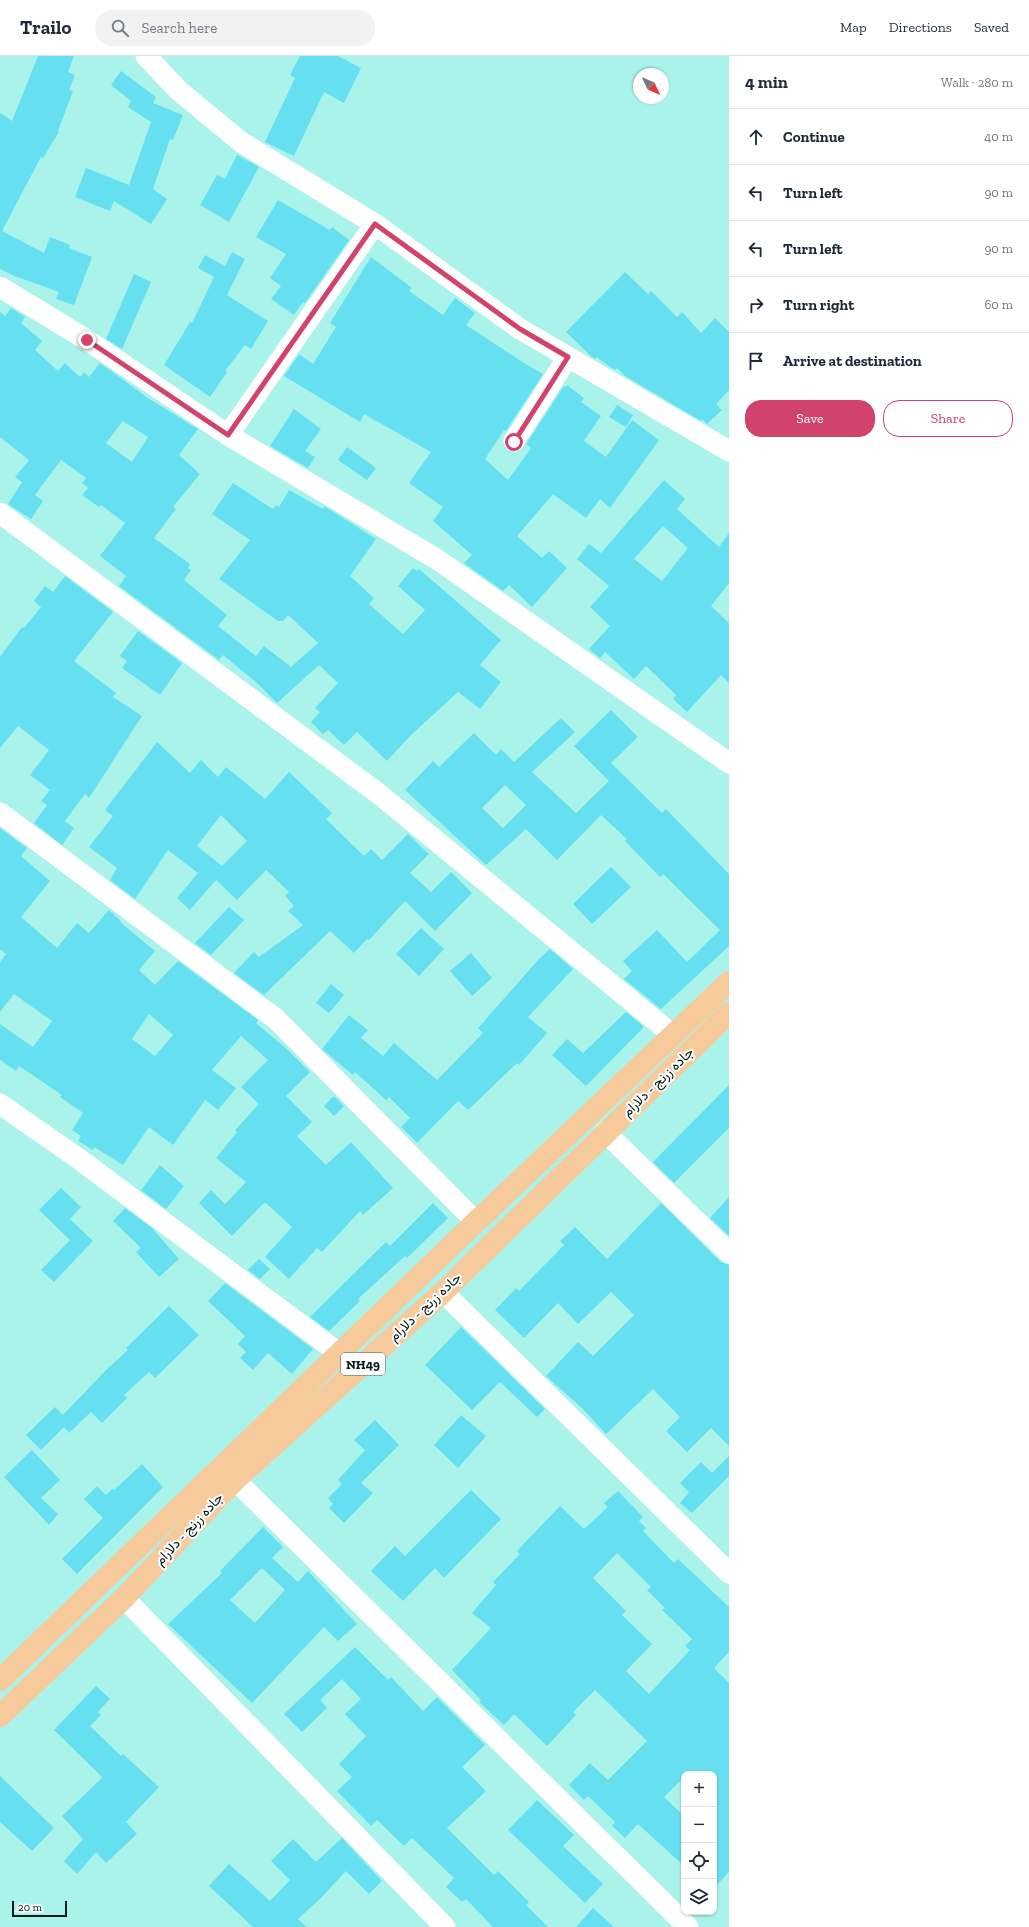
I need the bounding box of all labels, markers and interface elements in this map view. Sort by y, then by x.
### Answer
search box [95,10,375,46]
text: Trailo [20,16,71,39]
icon: search [109,17,131,39]
text: Search here [141,19,217,37]
text: Map [840,19,867,36]
text: Directions [889,19,952,36]
text: Saved [974,19,1009,36]
north arrow [633,68,669,104]
text: 4 min [745,72,788,92]
text: Walk · 280 m [941,75,1013,90]
icon: ahead [745,126,767,148]
text: Continue [783,128,845,146]
text: 40 m [984,129,1013,144]
icon: left [745,182,767,204]
text: Turn left [783,184,843,202]
text: 90 m [984,185,1013,200]
icon: left [745,238,767,260]
text: Turn left [783,240,843,258]
text: 90 m [984,241,1013,256]
icon: right [745,294,767,316]
text: Turn right [783,296,854,314]
text: 60 m [984,297,1013,312]
route end [78,331,96,349]
icon: arrive [745,350,767,372]
text: Arrive at destination [783,352,922,370]
button: Save [745,400,875,437]
button: Share [883,400,1013,437]
route start [505,433,523,451]
street label: جاده زرنج - دلارام [619,1044,699,1122]
street label: جاده زرنج - دلارام [385,1269,466,1346]
road number: NH49 [341,1353,385,1375]
street label: جاده زرنج - دلارام [151,1489,228,1570]
map controls [681,1771,717,1915]
button: + [681,1771,717,1807]
button: − [681,1807,717,1843]
button: locate [681,1843,717,1879]
button: layers [681,1879,717,1915]
scale bar [12,1899,67,1918]
text: 20 m [18,1901,42,1914]

